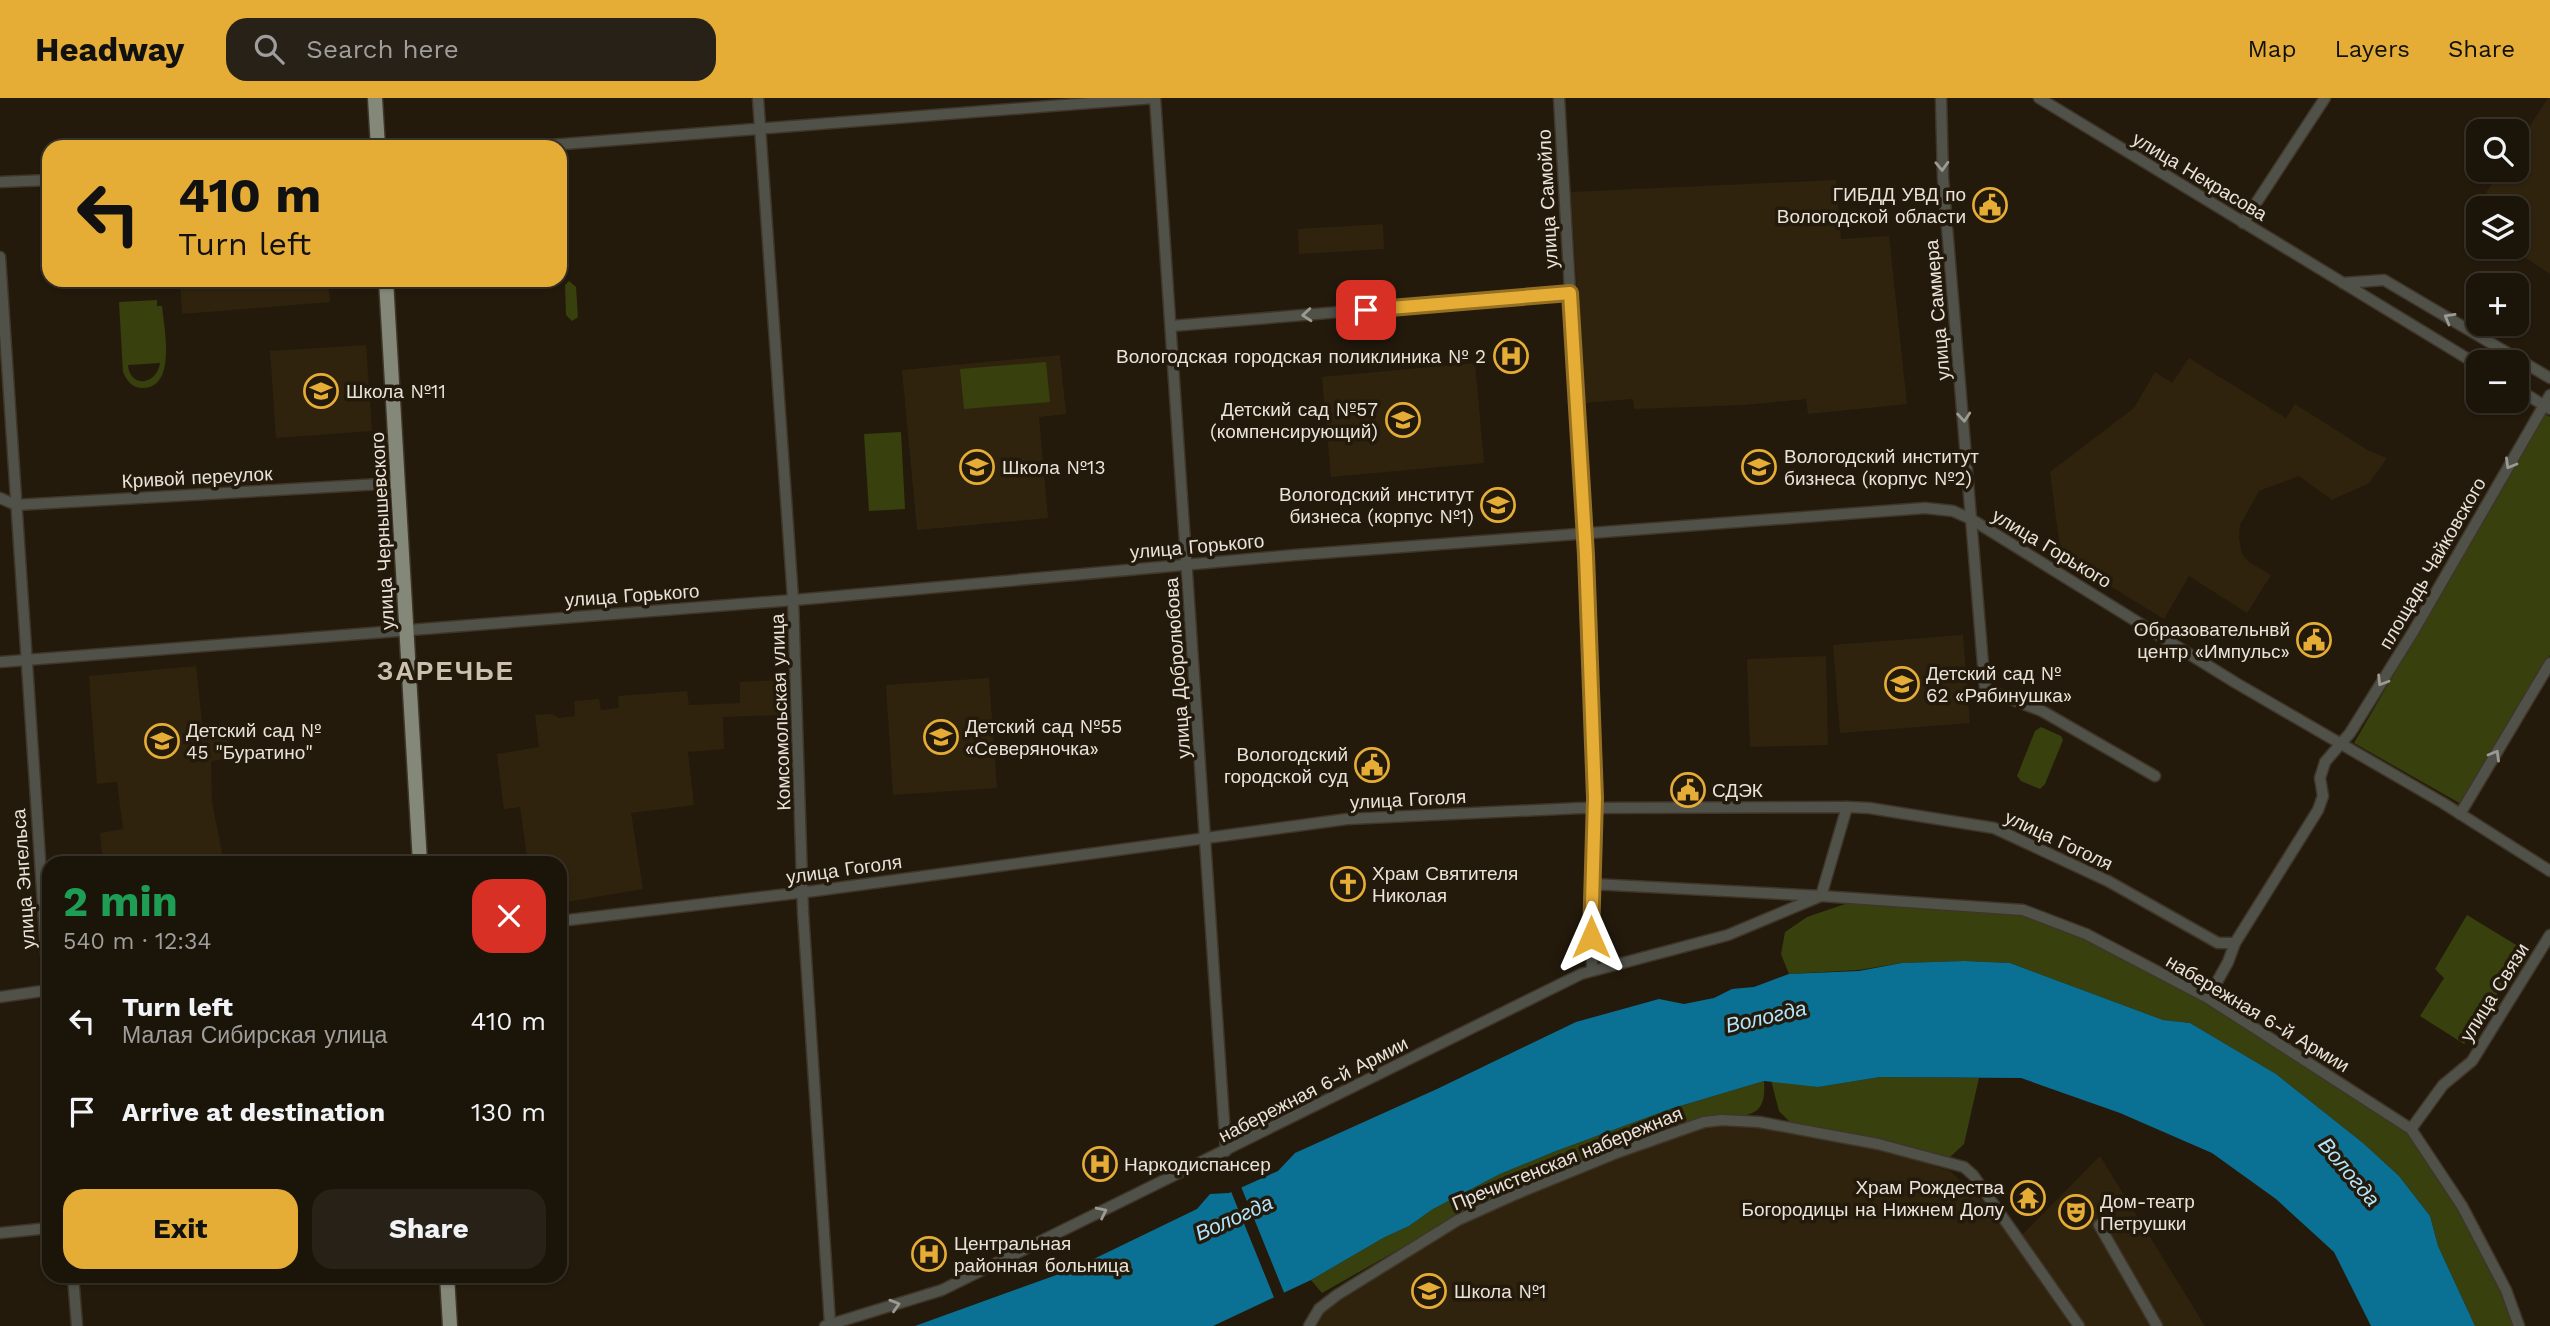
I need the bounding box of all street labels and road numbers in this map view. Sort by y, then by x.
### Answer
street label: улица Некрасова [2128,127,2272,226]
street label: улица Самойло [1532,129,1563,269]
street label: улица Саммера [1920,238,1955,381]
street label: улица Чернышевского [366,431,399,630]
street label: Кривой переулок [121,462,274,493]
street label: площадь Чайковского [2374,473,2491,653]
street label: улица Горького [1988,504,2115,593]
street label: улица Горького [1129,529,1265,564]
street label: улица Добролюбова [1160,576,1195,759]
street label: улица Горького [564,579,700,612]
street label: Комсомольская улица [766,613,795,811]
street label: улица Гоголя [1349,785,1467,814]
street label: улица Гоголя [2001,805,2116,875]
street label: улица Энгельса [7,808,40,950]
street label: улица Гоголя [785,850,903,889]
street label: улица Связи [2455,939,2534,1046]
street label: набережная 6-й Армии [2162,950,2354,1077]
street label: набережная 6-й Армии [1215,1032,1412,1147]
street label: Пречистенская набережная [1449,1102,1686,1215]

